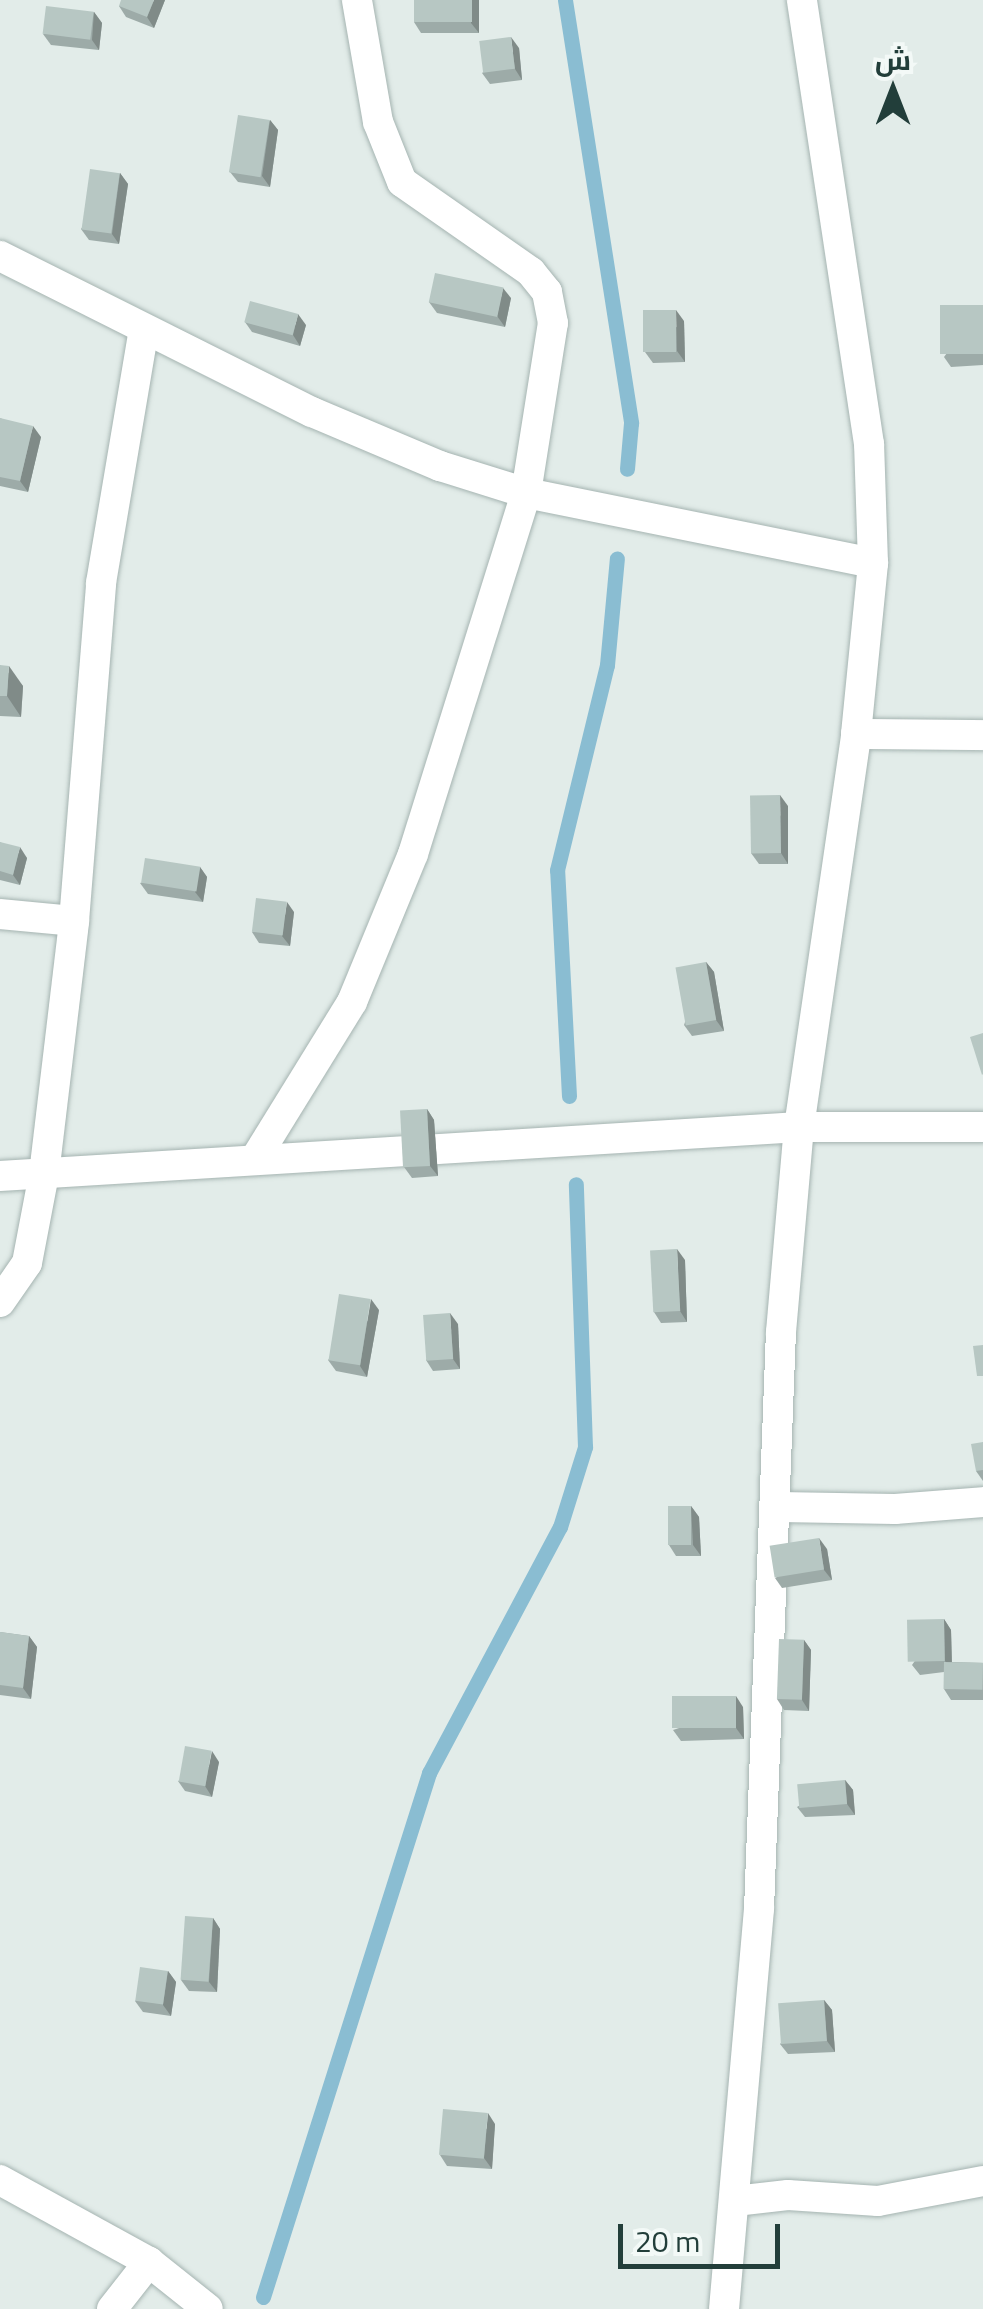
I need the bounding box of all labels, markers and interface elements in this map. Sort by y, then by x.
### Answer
text: ش [875,38,911,81]
north arrow [843,40,943,140]
scale bar [623,2204,786,2266]
text: 20 m [635,2218,700,2264]

